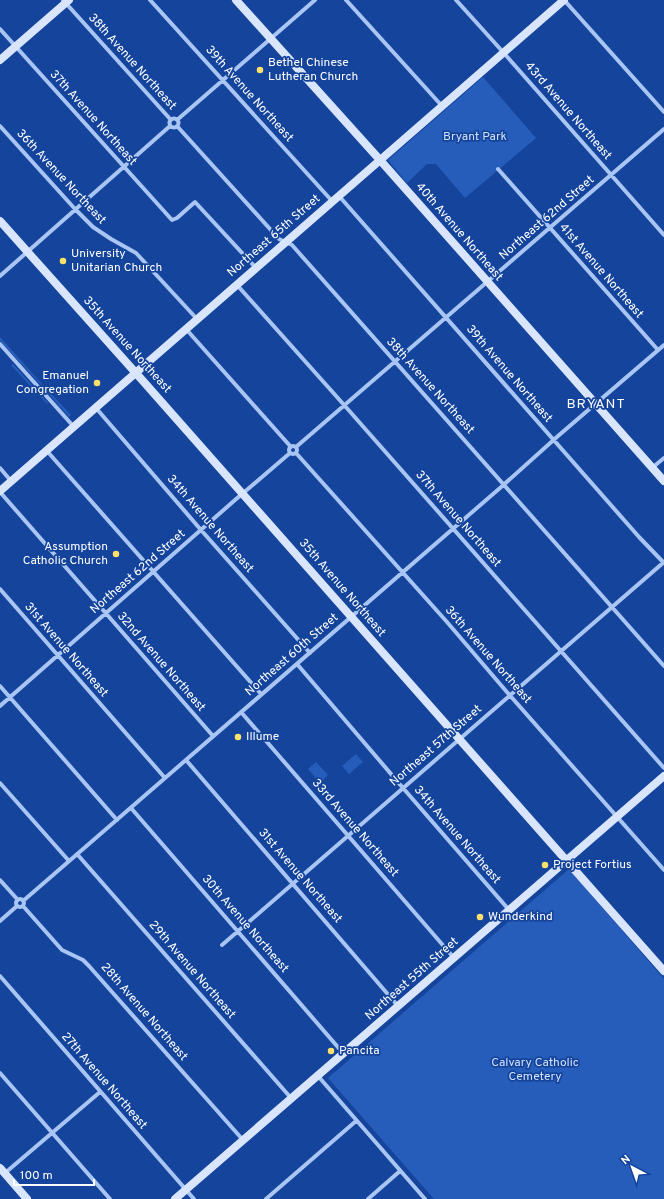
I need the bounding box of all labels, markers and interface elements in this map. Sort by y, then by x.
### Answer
street label: 38th Avenue Northeast [84,10,180,114]
street label: 39th Avenue Northeast [201,42,297,146]
place label: Bethel Chinese Lutheran Church [268,55,358,85]
street label: 43rd Avenue Northeast [521,59,615,163]
marker: Bethel Chinese Lutheran Church [255,65,265,75]
street label: 37th Avenue Northeast [46,67,140,169]
street label: 36th Avenue Northeast [13,126,109,228]
park label: Bryant Park [443,129,507,145]
street label: Northeast 62nd Street [496,172,598,264]
street label: 40th Avenue Northeast [412,179,506,285]
street label: Northeast 65th Street [224,191,324,281]
street label: 41st Avenue Northeast [555,220,647,322]
place label: University Unitarian Church [71,246,162,276]
marker: University Unitarian Church [58,256,68,266]
street label: 35th Avenue Northeast [79,293,175,397]
street label: 39th Avenue Northeast [462,322,556,426]
street label: 38th Avenue Northeast [382,334,478,438]
place label: Emanuel Congregation [16,368,89,398]
marker: Emanuel Congregation [92,378,102,388]
district label: BRYANT [566,396,626,413]
street label: 37th Avenue Northeast [412,467,504,571]
street label: 34th Avenue Northeast [163,472,257,576]
street label: Northeast 62nd Street [87,526,189,618]
street label: 35th Avenue Northeast [295,536,389,640]
place label: Assumption Catholic Church [23,539,108,569]
marker: Assumption Catholic Church [111,549,121,559]
street label: 31st Avenue Northeast [20,599,112,701]
street label: 36th Avenue Northeast [441,603,535,707]
street label: 32nd Avenue Northeast [113,609,209,715]
street label: Northeast 60th Street [242,610,342,700]
street label: Northeast 57th Street [387,702,485,790]
place label: Illume [246,729,279,745]
marker: Illume [233,732,243,742]
street label: 33rd Avenue Northeast [308,776,402,880]
street label: 34th Avenue Northeast [410,783,504,887]
street label: 31st Avenue Northeast [254,825,346,927]
place label: Project Fortius [553,857,632,873]
marker: Project Fortius [540,860,550,870]
street label: 30th Avenue Northeast [198,872,292,976]
place label: Wunderkind [488,909,553,925]
marker: Wunderkind [475,912,485,922]
street label: 29th Avenue Northeast [145,918,239,1022]
street label: Northeast 55th Street [362,934,462,1024]
street label: 28th Avenue Northeast [97,960,191,1064]
street label: 27th Avenue Northeast [57,1029,151,1133]
place label: Pancita [339,1043,380,1059]
marker: Pancita [326,1046,336,1056]
park label: Calvary Catholic Cemetery [491,1055,579,1085]
north arrow [612,1147,652,1187]
text: N [619,1152,634,1168]
scale bar [14,1161,94,1187]
text: 100 m [20,1168,53,1184]

